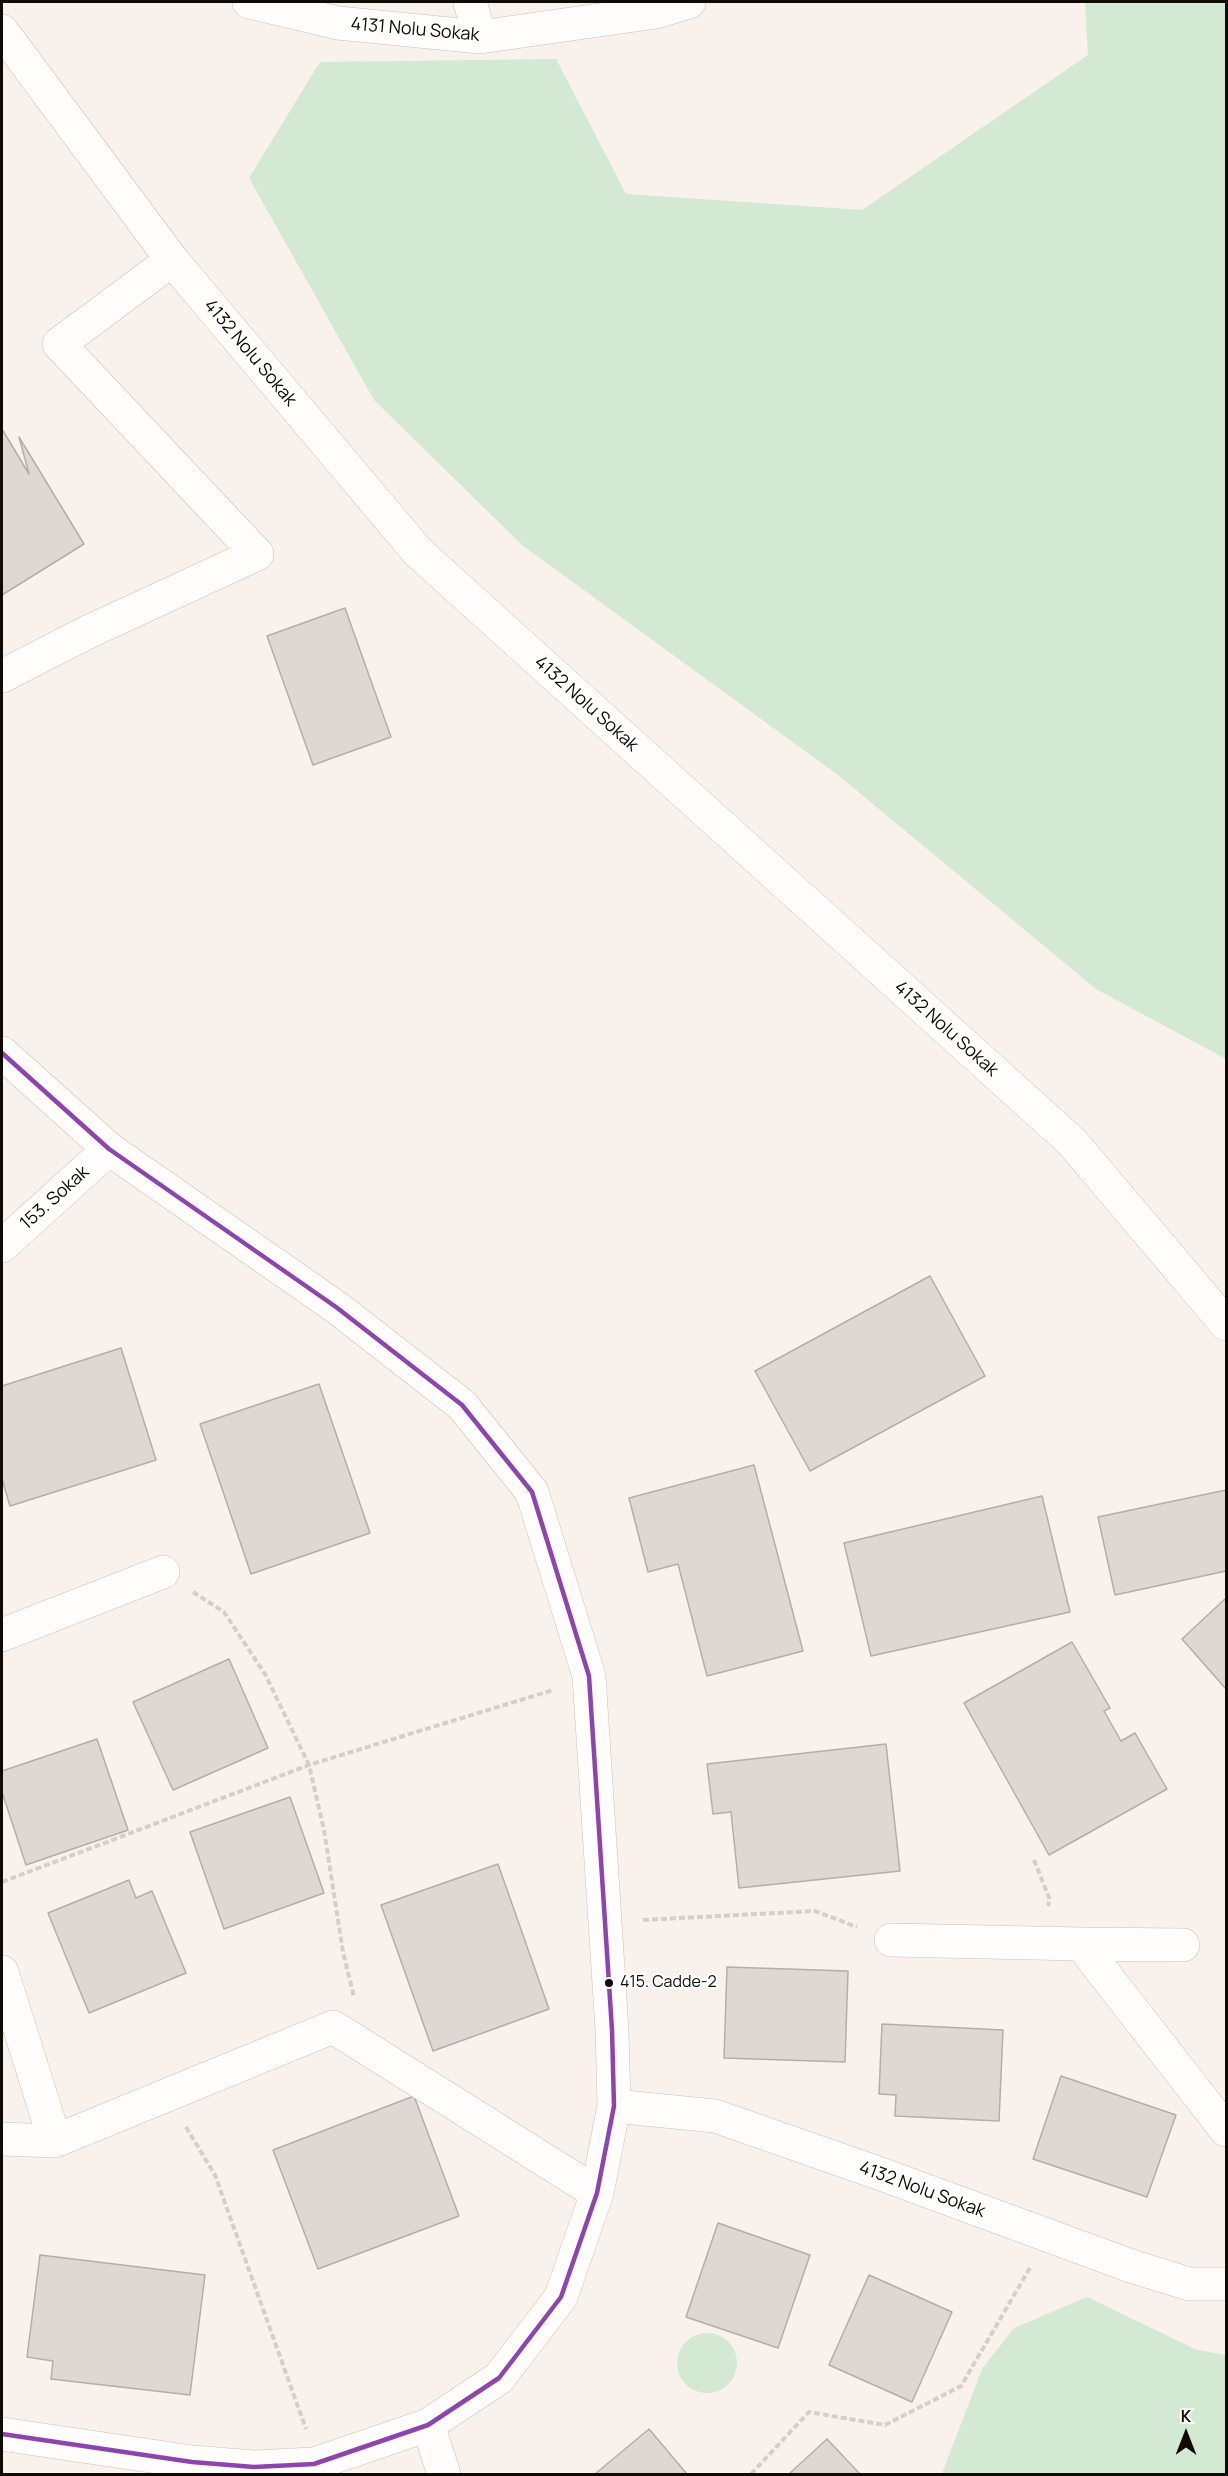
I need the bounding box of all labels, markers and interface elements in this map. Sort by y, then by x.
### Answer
street label: 4131 Nolu Sokak [350,14,480,46]
street label: 4132 Nolu Sokak [199,295,301,411]
street label: 4132 Nolu Sokak [530,652,642,756]
street label: 4132 Nolu Sokak [890,977,1002,1081]
street label: 153. Sokak [16,1161,94,1235]
place label: 415. Cadde-2 [620,1973,717,1993]
marker: 415. Cadde-2 [603,1977,615,1989]
street label: 4132 Nolu Sokak [856,2157,988,2223]
north arrow [1156,2404,1216,2464]
text: K [1181,2405,1191,2427]

